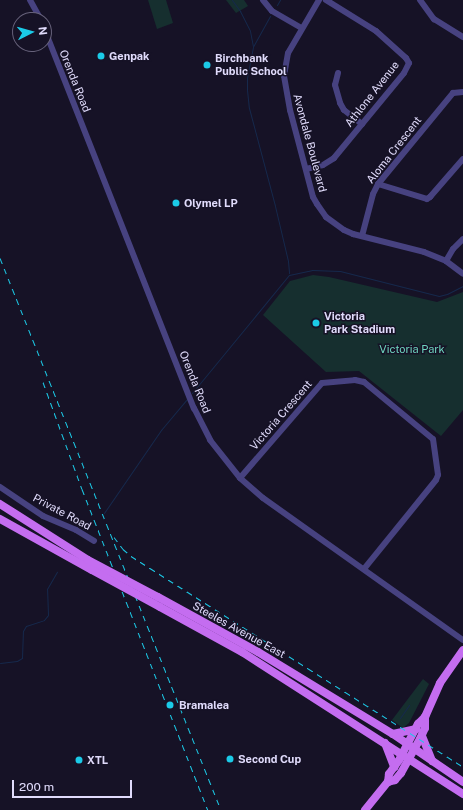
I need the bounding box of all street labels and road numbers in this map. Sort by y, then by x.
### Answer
street label: Orenda Road [56,48,94,114]
street label: Athlone Avenue [342,58,402,130]
street label: Avondale Boulevard [291,92,329,194]
street label: Aloma Crescent [364,114,424,186]
street label: Orenda Road [176,349,214,415]
street label: Victoria Crescent [247,377,315,453]
street label: Private Road [30,491,94,533]
street label: Steeles Avenue East [190,599,288,661]

